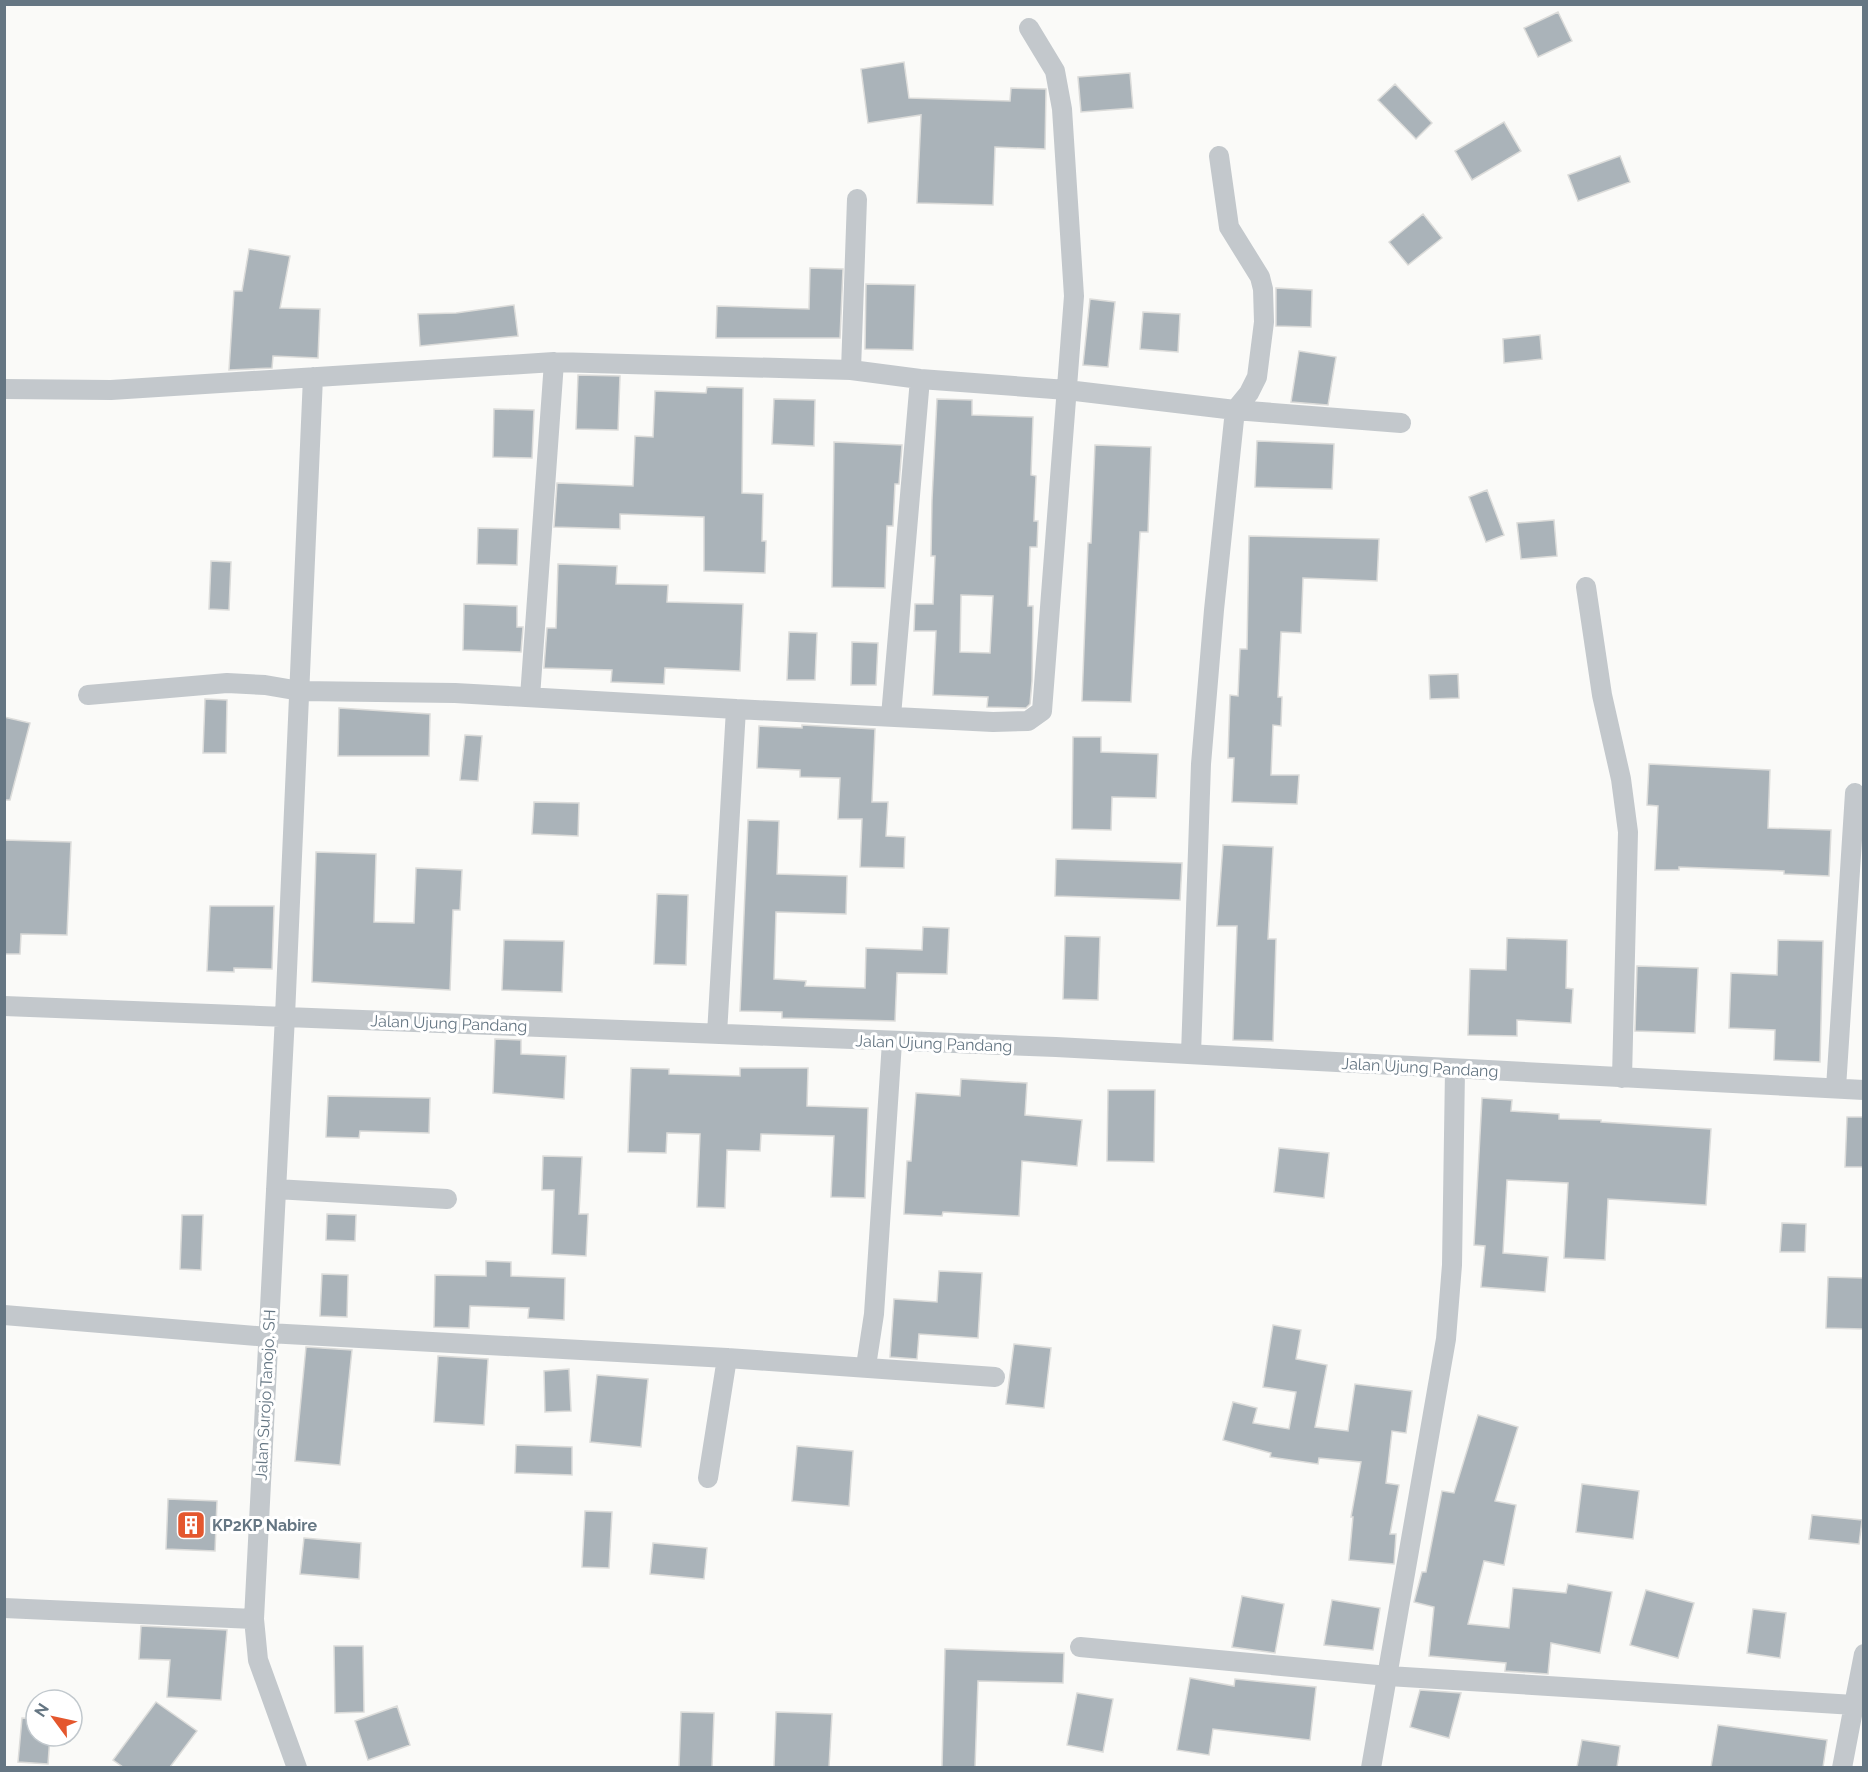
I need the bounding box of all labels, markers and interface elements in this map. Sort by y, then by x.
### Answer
street label: Jalan Ujung Pandang [370,1011,528,1036]
street label: Jalan Ujung Pandang [855,1031,1013,1056]
street label: Jalan Ujung Pandang [1341,1054,1499,1081]
street label: Jalan Surojo Tanojo, SH [252,1309,279,1481]
building icon: KP2KP Nabire [175,1509,207,1541]
place label: KP2KP Nabire [212,1516,317,1535]
north arrow [24,1688,84,1748]
text: N [31,1700,53,1720]

